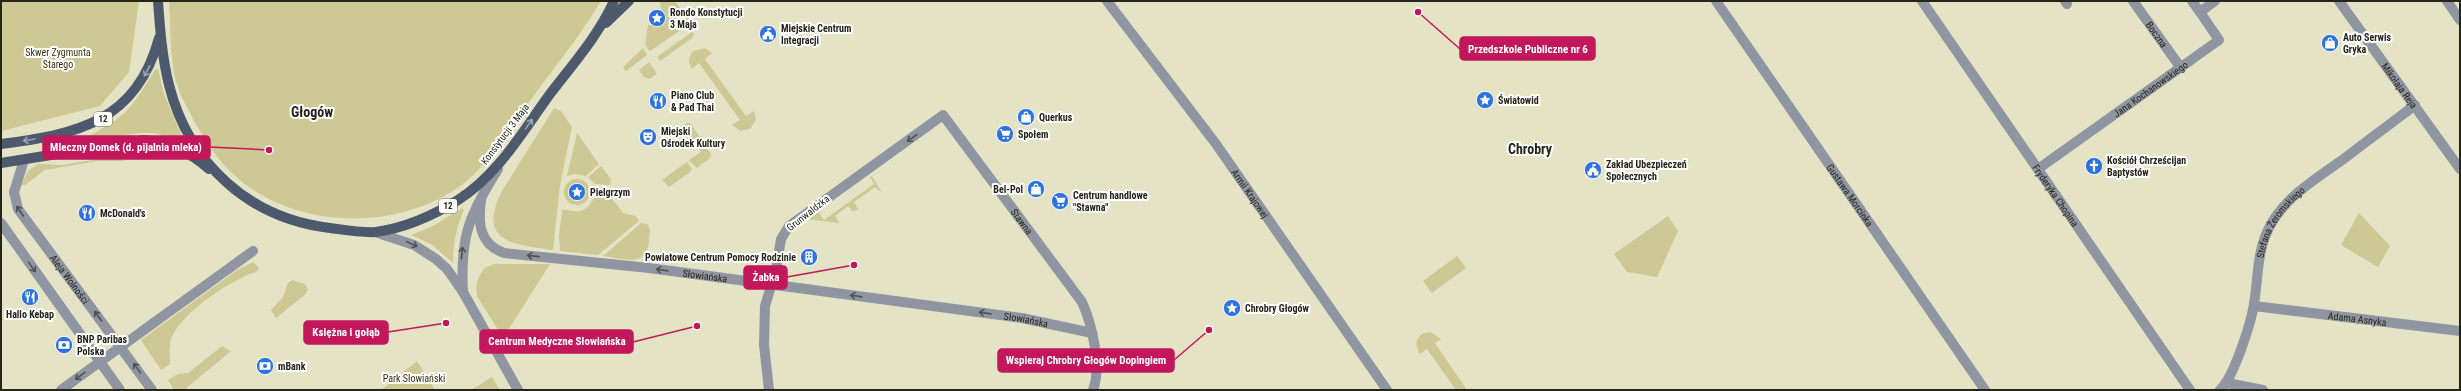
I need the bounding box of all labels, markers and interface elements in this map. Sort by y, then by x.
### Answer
place label: Rondo Konstytucji 3 Maja [670,7,743,30]
place icon: Rondo Konstytucji 3 Maja [647,8,667,28]
street label: Boczna [2144,19,2170,50]
place label: Miejskie Centrum Integracji [781,23,851,46]
public building icon: Miejskie Centrum Integracji [758,24,778,44]
place label: Auto Serwis Gryka [2343,32,2391,55]
shop icon: Auto Serwis Gryka [2320,33,2340,53]
callout: Przedszkole Publiczne nr 6 [1460,37,1595,60]
text: Przedszkole Publiczne nr 6 [1468,43,1588,56]
park label: Skwer Zygmunta Starego [25,47,91,70]
street label: Jana Kochanowskiego [2111,59,2190,119]
street label: Mikołaja Reja [2380,61,2420,110]
one-way arrow [143,64,150,76]
place label: Piano Club & Pad Thai [671,90,714,113]
place icon: Światowid [1475,90,1495,110]
restaurant icon: Piano Club & Pad Thai [648,91,668,111]
place label: Światowid [1498,94,1539,106]
street label: Konstytucji 3 Maja [479,101,531,166]
district label: Głogów [291,104,333,120]
shop icon: Querkus [1016,107,1036,127]
road number: 12 [94,112,112,126]
place label: Querkus [1039,112,1073,123]
one-way arrow [525,118,533,129]
supermarket icon: Społem [995,124,1015,144]
place label: Miejski Ośrodek Kultury [661,126,726,149]
theatre icon: Miejski Ośrodek Kultury [638,127,658,147]
place label: Społem [1018,129,1048,140]
one-way arrow [906,134,917,142]
one-way arrow [23,136,36,144]
callout: Mleczny Domek (d. pijalnia mleka) [43,136,210,159]
text: Mleczny Domek (d. pijalnia mleka) [50,141,202,154]
district label: Chrobry [1508,141,1553,157]
place label: Kościół Chrześcijan Baptystów [2107,155,2186,178]
church icon: Kościół Chrześcijan Baptystów [2084,156,2104,176]
place label: Zakład Ubezpieczeń Społecznych [1606,159,1687,182]
public building icon: Zakład Ubezpieczeń Społecznych [1583,160,1603,180]
street label: Gustawa Morcinka [1825,162,1876,229]
street label: Fryderyka Chopina [2031,162,2081,229]
street label: Armii Krajowej [1230,167,1271,220]
shop icon: Bel-Pol [1026,179,1046,199]
place icon: Pielgrzym [567,182,587,202]
place label: Bel-Pol [993,184,1023,195]
street label: Stefana Żeromskiego [2254,184,2307,259]
place label: Pielgrzym [590,187,630,198]
place label: Centrum handlowe "Stawna" [1073,190,1148,213]
supermarket icon: Centrum handlowe "Stawna" [1050,191,1070,211]
street label: Grunwaldzka [785,193,832,233]
road number: 12 [439,199,457,213]
restaurant icon: McDonald's [77,203,97,223]
one-way arrow [16,206,24,217]
street label: Stawna [1009,206,1035,237]
place label: McDonald's [100,208,146,219]
one-way arrow [405,241,417,248]
one-way arrow [458,247,466,260]
building icon: Powiatowe Centrum Pomocy Rodzinie [799,247,819,267]
street label: Aleja Wolności [48,252,92,306]
one-way arrow [527,252,540,259]
place label: Powiatowe Centrum Pomocy Rodzinie [645,252,796,263]
one-way arrow [28,261,36,272]
one-way arrow [656,266,669,274]
callout: Żabka [744,266,787,289]
street label: Słowiańska [682,267,728,284]
text: Żabka [753,270,779,284]
restaurant icon: Hallo Kebap [20,287,40,307]
one-way arrow [850,292,863,299]
place icon: Chrobry Głogów [1222,298,1242,318]
place label: Chrobry Głogów [1245,303,1310,314]
place label: Hallo Kebap [6,309,54,320]
one-way arrow [979,309,992,317]
one-way arrow [94,310,102,321]
street label: Słowiańska [1003,310,1049,329]
street label: Adama Asnyka [2327,310,2387,328]
callout: Księżna i gołąb [304,321,388,344]
text: Księżna i gołąb [312,326,380,339]
callout: Centrum Medyczne Słowiańska [480,330,633,353]
place label: BNP Paribas Polska [77,334,128,357]
bank icon: BNP Paribas Polska [54,335,74,355]
text: Centrum Medyczne Słowiańska [488,335,626,348]
callout: Wspieraj Chrobry Głogów Dopingiem [998,349,1174,372]
text: Wspieraj Chrobry Głogów Dopingiem [1006,354,1166,367]
bank icon: mBank [255,356,275,376]
place label: mBank [278,361,306,372]
one-way arrow [133,363,141,374]
one-way arrow [75,372,86,380]
park label: Park Słowiański [383,373,445,384]

